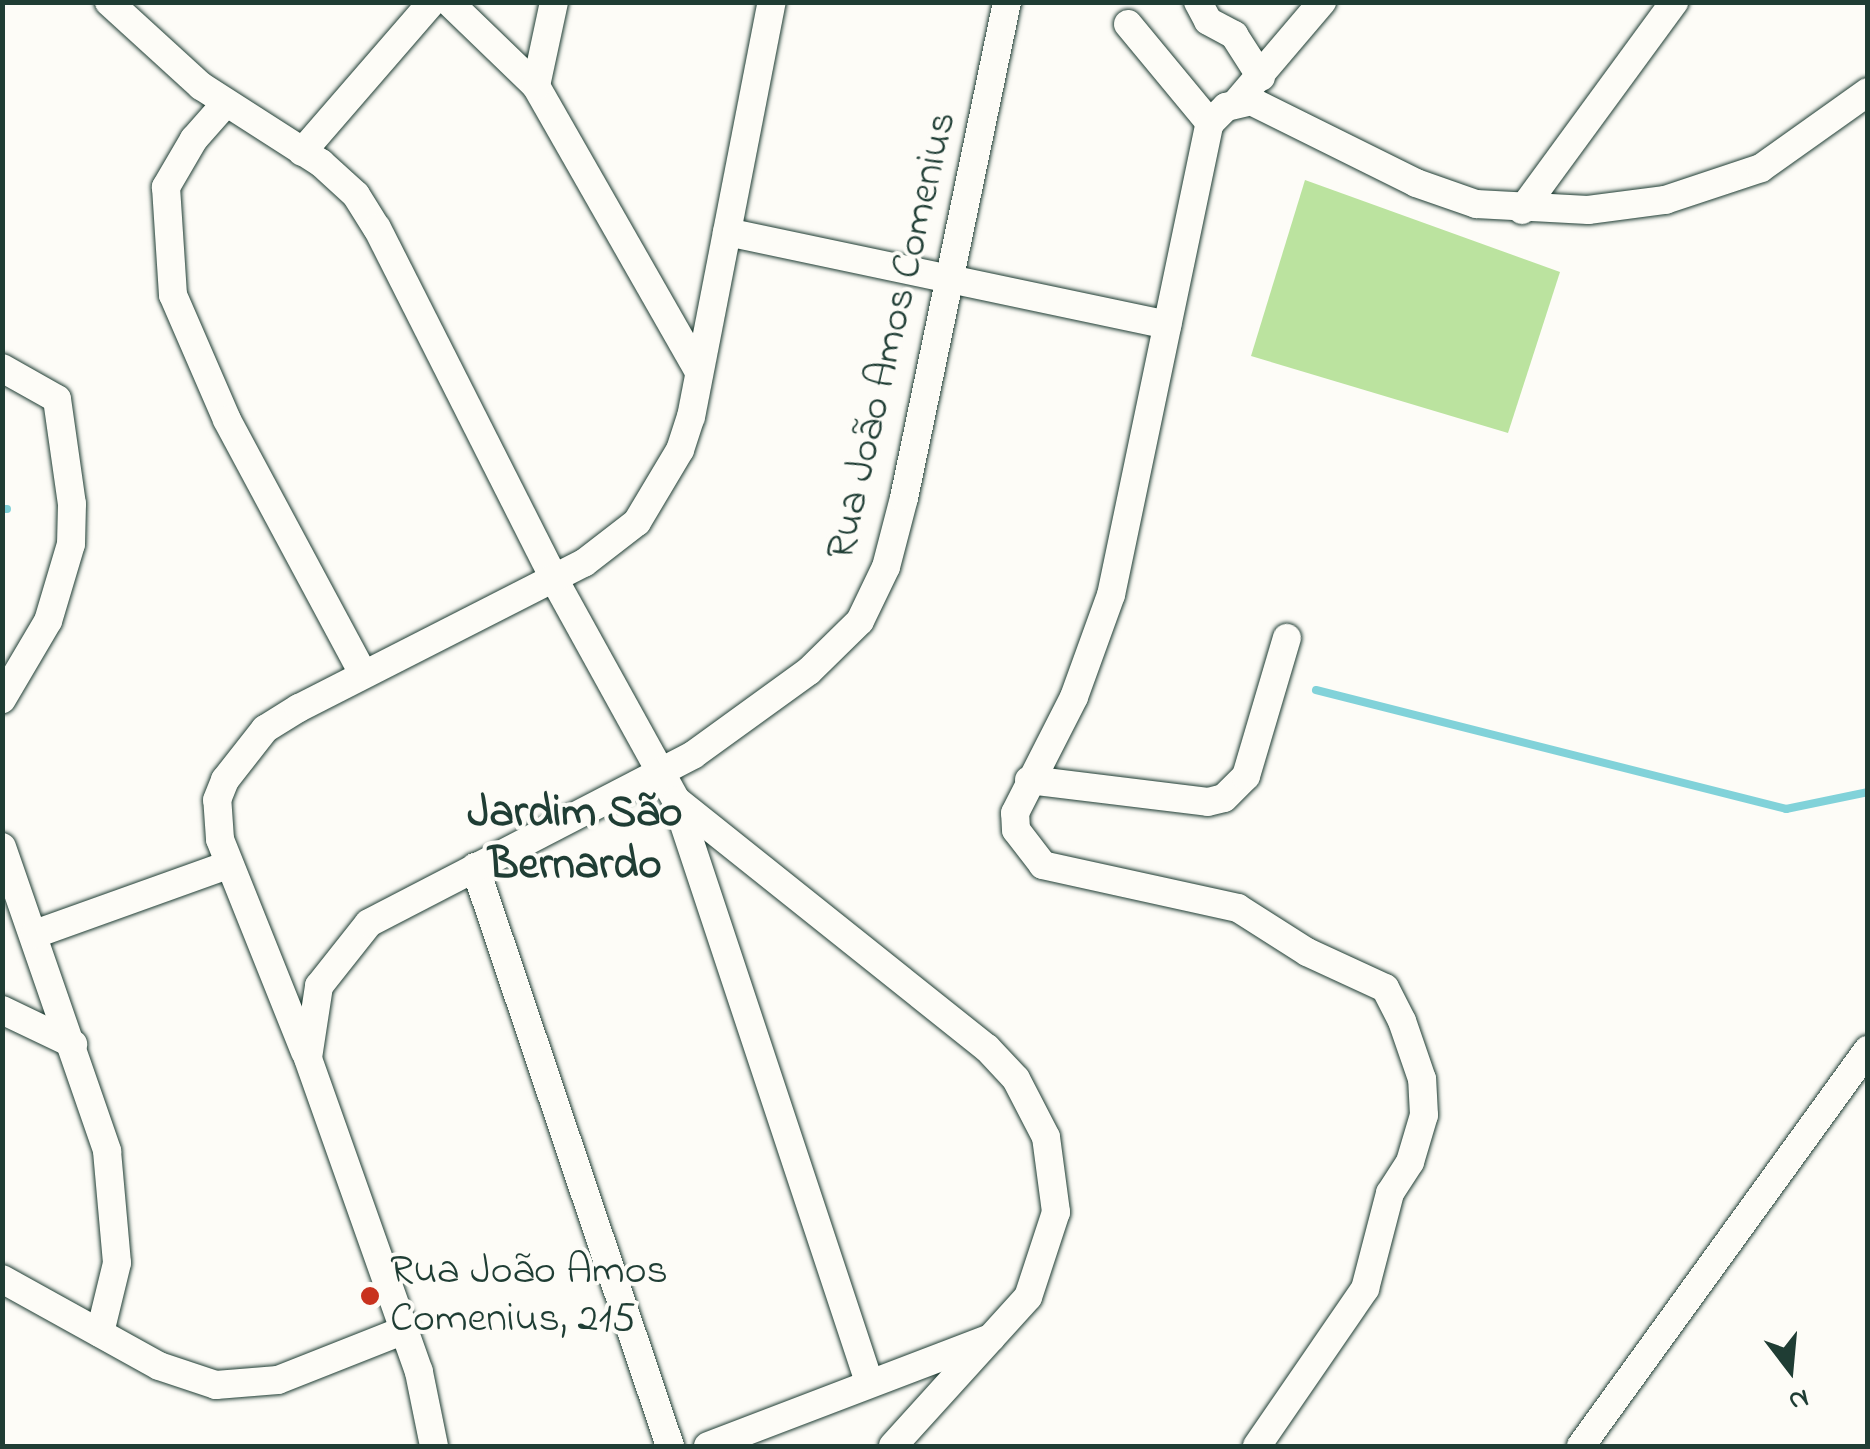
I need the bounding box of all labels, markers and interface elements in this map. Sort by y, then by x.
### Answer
street label: Rua João Amos Comenius [817,107,969,565]
district label: Jardim São Bernardo [468,788,682,894]
place label: Rua João Amos Comenius, 215 [390,1247,668,1346]
marker: Rua João Amos Comenius, 215 [359,1285,381,1307]
north arrow [1740,1319,1840,1419]
text: N [1784,1376,1813,1421]

